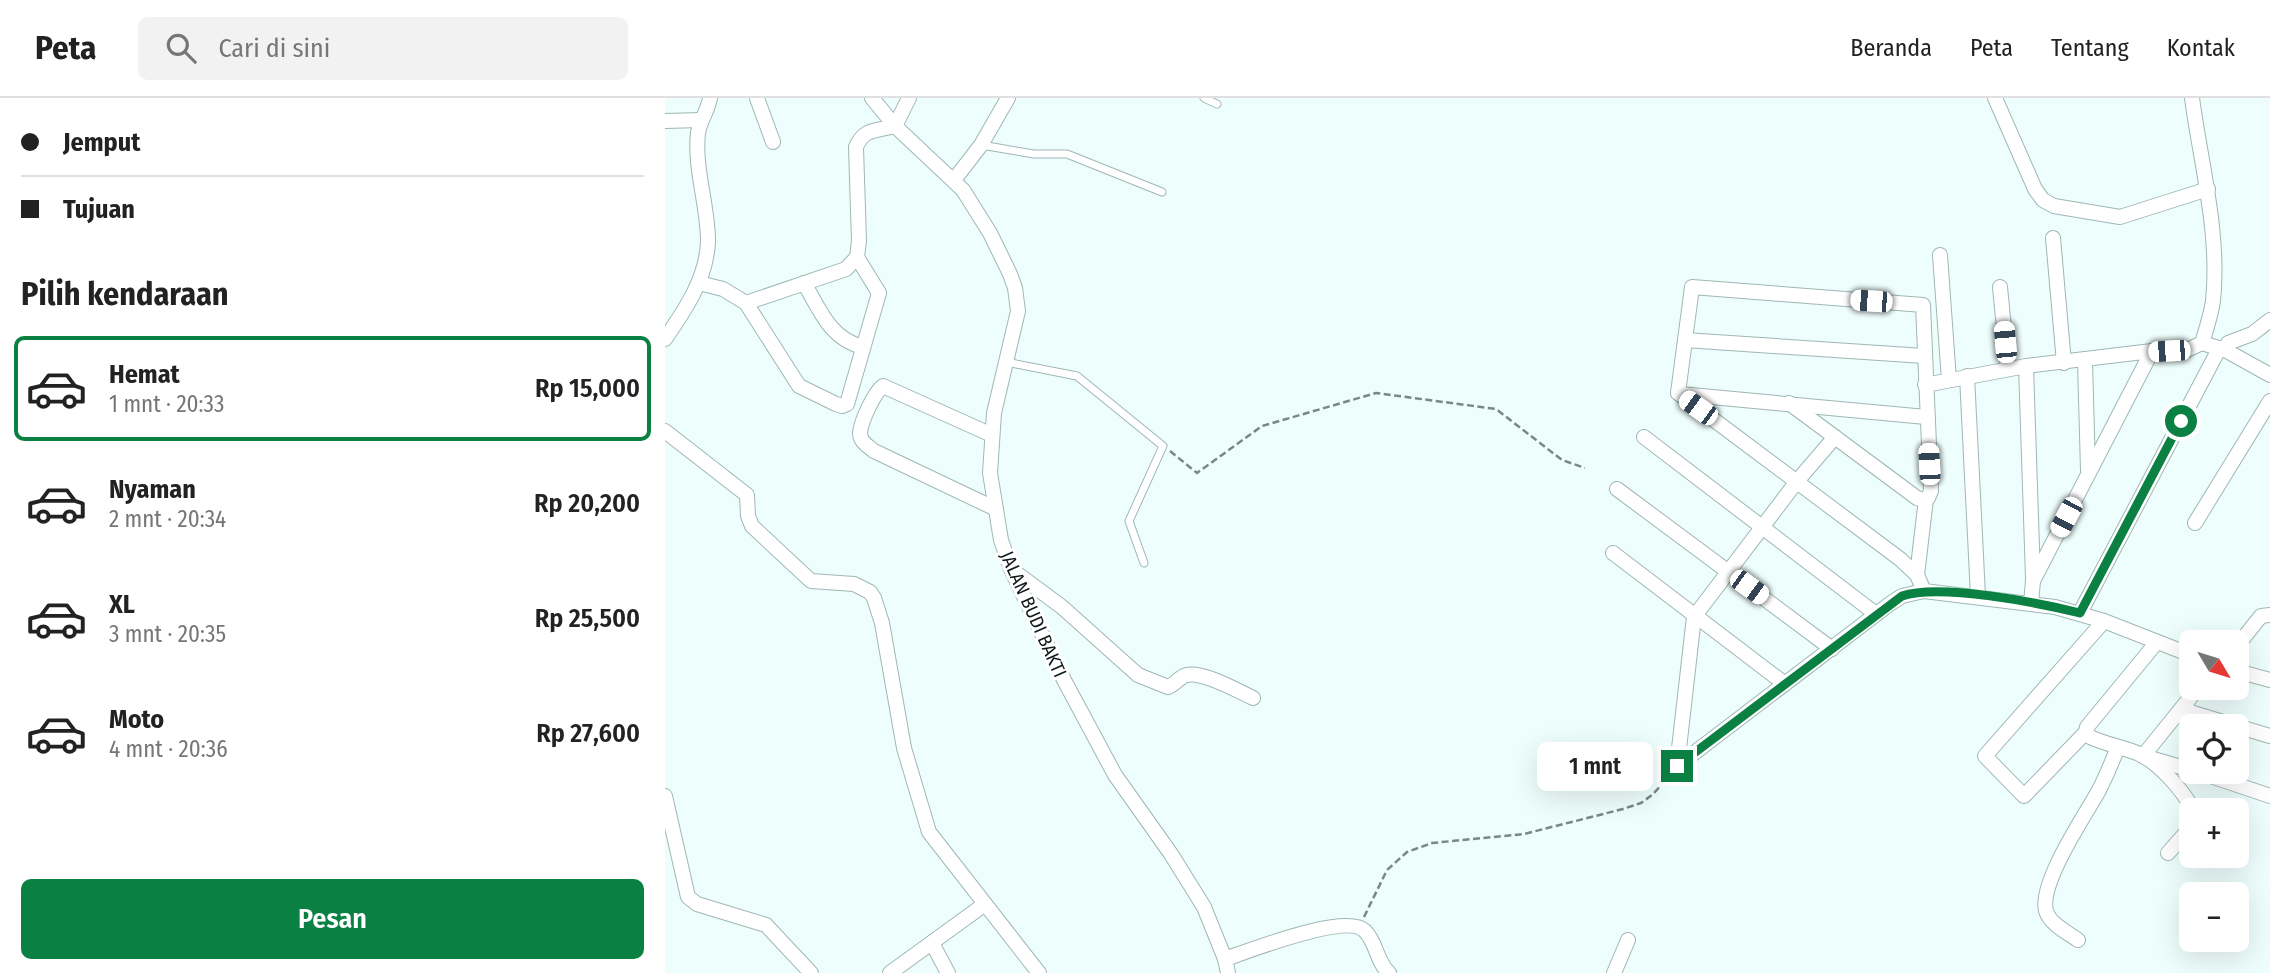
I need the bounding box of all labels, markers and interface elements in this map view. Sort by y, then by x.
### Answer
search box [138,17,628,80]
text: Peta [35,28,96,68]
icon: search [162,29,200,67]
text: Cari di sini [218,33,330,64]
text: Beranda [1850,34,1932,62]
text: Peta [1970,34,2013,62]
text: Tentang [2051,34,2129,62]
text: Kontak [2167,34,2235,62]
text: Jemput [63,127,140,158]
text: Tujuan [63,194,135,225]
text: Pilih kendaraan [21,275,229,313]
car [1850,289,1893,313]
car [1993,320,2018,364]
car [2148,339,2191,363]
icon: car [25,357,88,420]
text: Hemat [109,359,180,390]
text: Rp 15,000 [535,373,640,404]
car [1675,387,1722,429]
text: 1 mnt · 20:33 [109,390,224,418]
route start [2165,405,2197,437]
car [1918,442,1941,486]
icon: car [25,472,88,535]
text: Nyaman [109,474,196,505]
text: Rp 20,200 [534,488,640,519]
car [2047,494,2086,540]
text: 2 mnt · 20:34 [109,505,226,533]
street label: JALAN BUDI BAKTI [995,548,1072,681]
car [1726,566,1773,608]
icon: car [25,587,88,650]
text: XL [109,589,135,620]
text: Rp 25,500 [535,603,640,634]
text: 3 mnt · 20:35 [109,620,226,648]
north arrow [2179,630,2249,700]
map controls [2179,630,2249,952]
icon: car [25,702,88,765]
text: Moto [109,704,164,735]
button: locate [2179,714,2249,784]
text: Rp 27,600 [536,718,640,749]
text: 4 mnt · 20:36 [109,735,228,763]
callout: 1 mnt [1537,742,1653,790]
route end [1661,750,1693,782]
text: 1 mnt [1569,752,1621,780]
button: + [2179,798,2249,868]
button: Pesan [21,879,644,959]
button: − [2179,882,2249,952]

